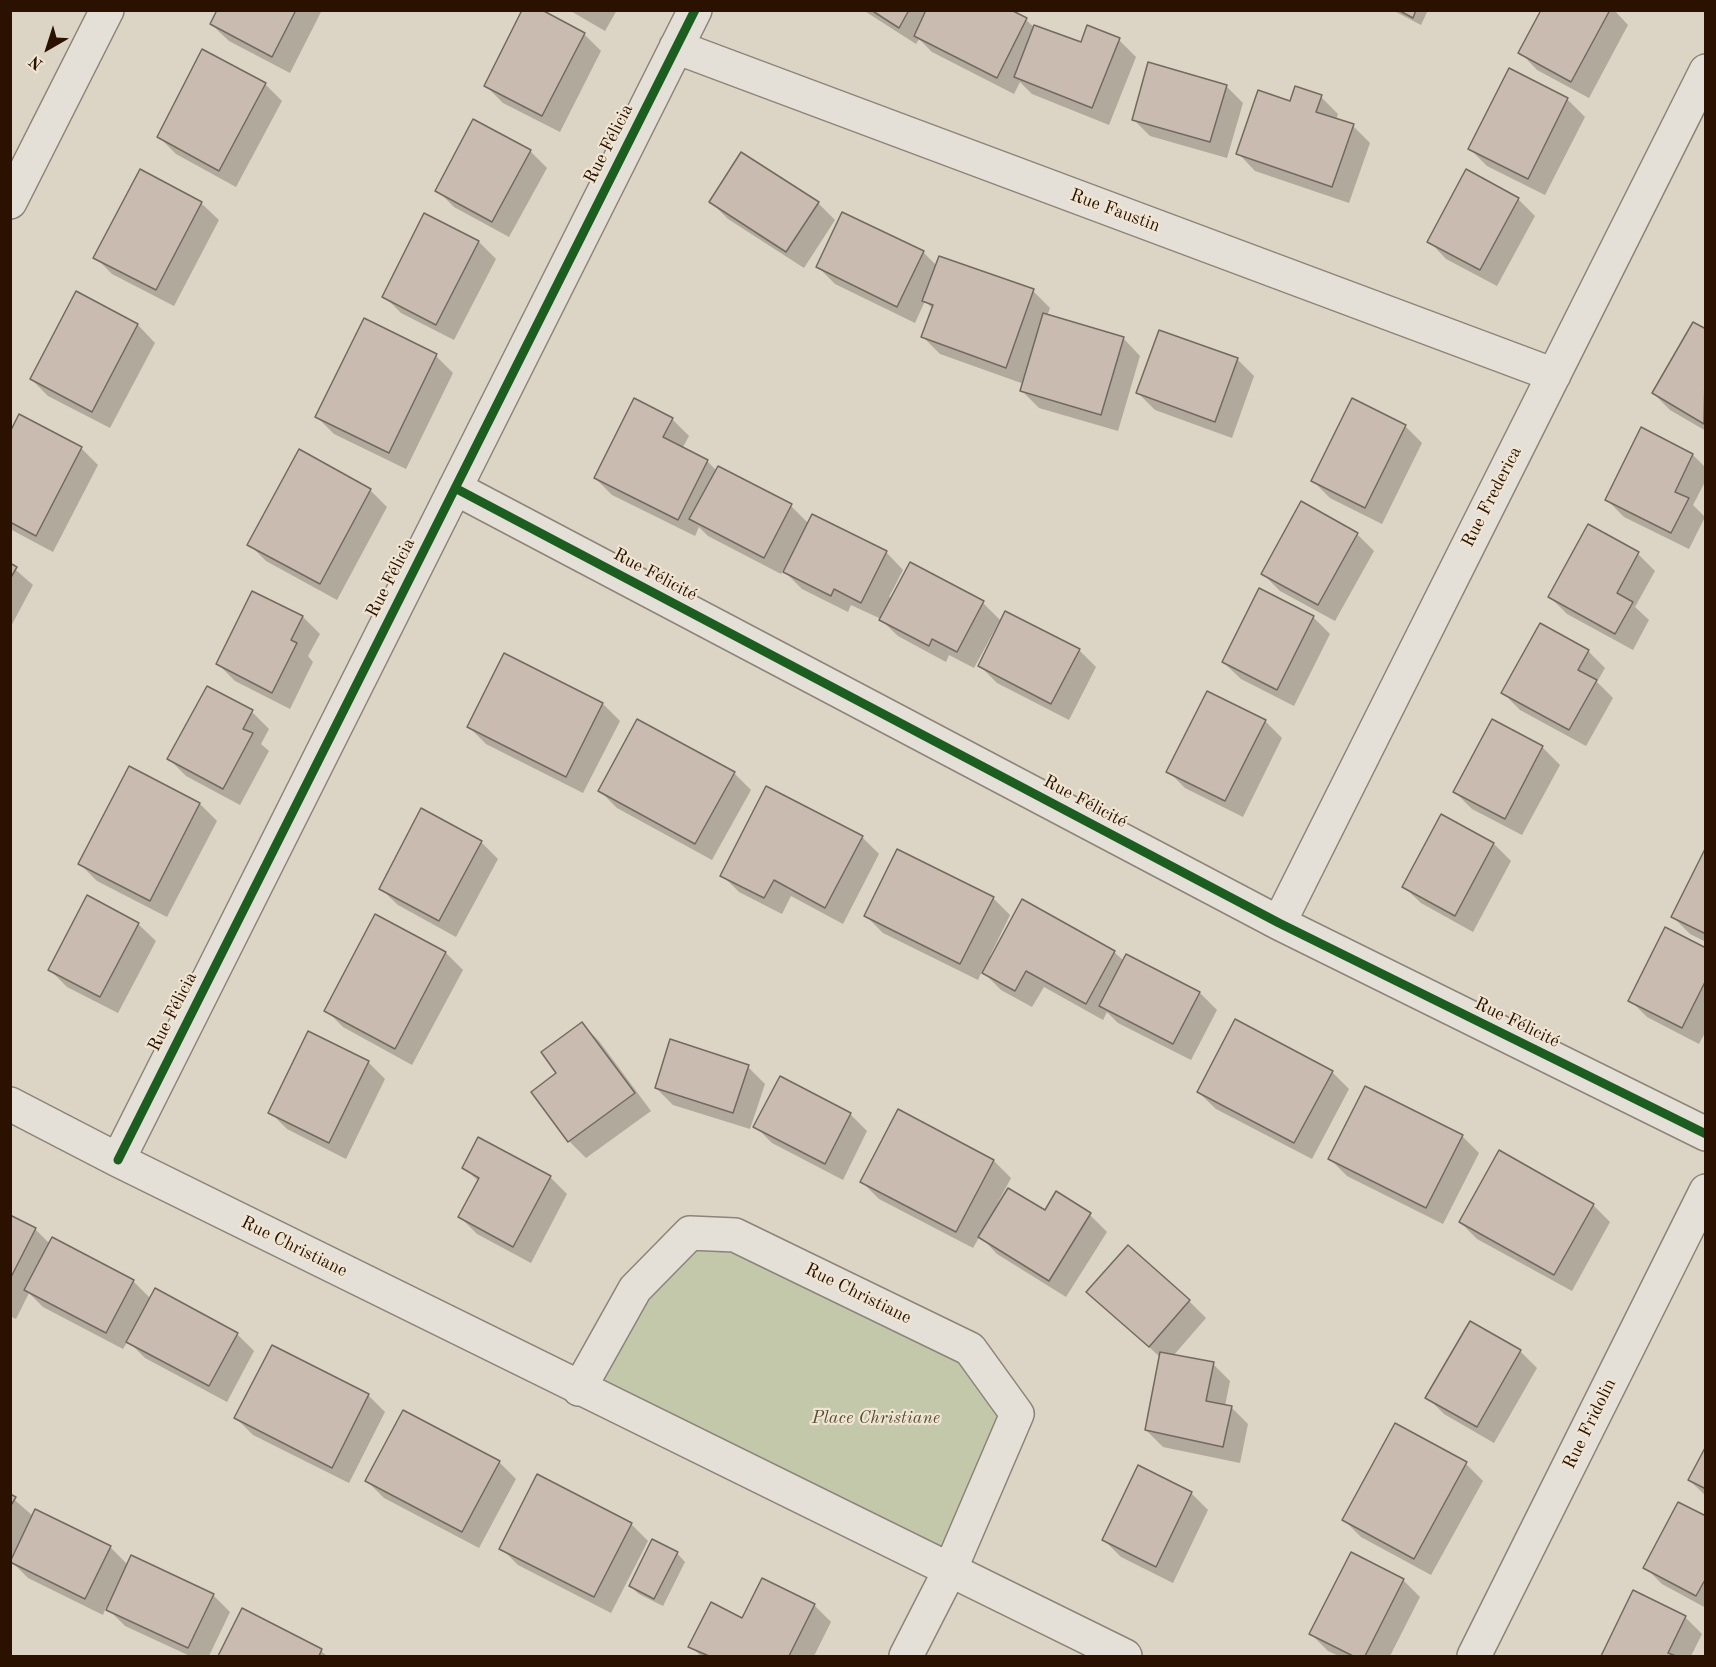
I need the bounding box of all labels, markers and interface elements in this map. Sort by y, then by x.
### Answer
north arrow [18,18,78,78]
text: N [27,52,46,72]
street label: Rue Félicia [580,101,638,187]
street label: Rue Faustin [1067,185,1163,237]
street label: Rue Frederica [1457,443,1527,551]
street label: Rue Félicia [362,535,420,621]
street label: Rue Félicité [609,544,701,606]
street label: Rue Félicité [1039,771,1131,833]
street label: Rue Félicia [144,969,202,1055]
street label: Rue Félicité [1471,993,1563,1053]
street label: Rue Christiane [237,1212,351,1282]
street label: Rue Christiane [801,1259,915,1329]
street label: Rue Fridolin [1559,1375,1621,1473]
park label: Place Christiane [812,1407,940,1429]

